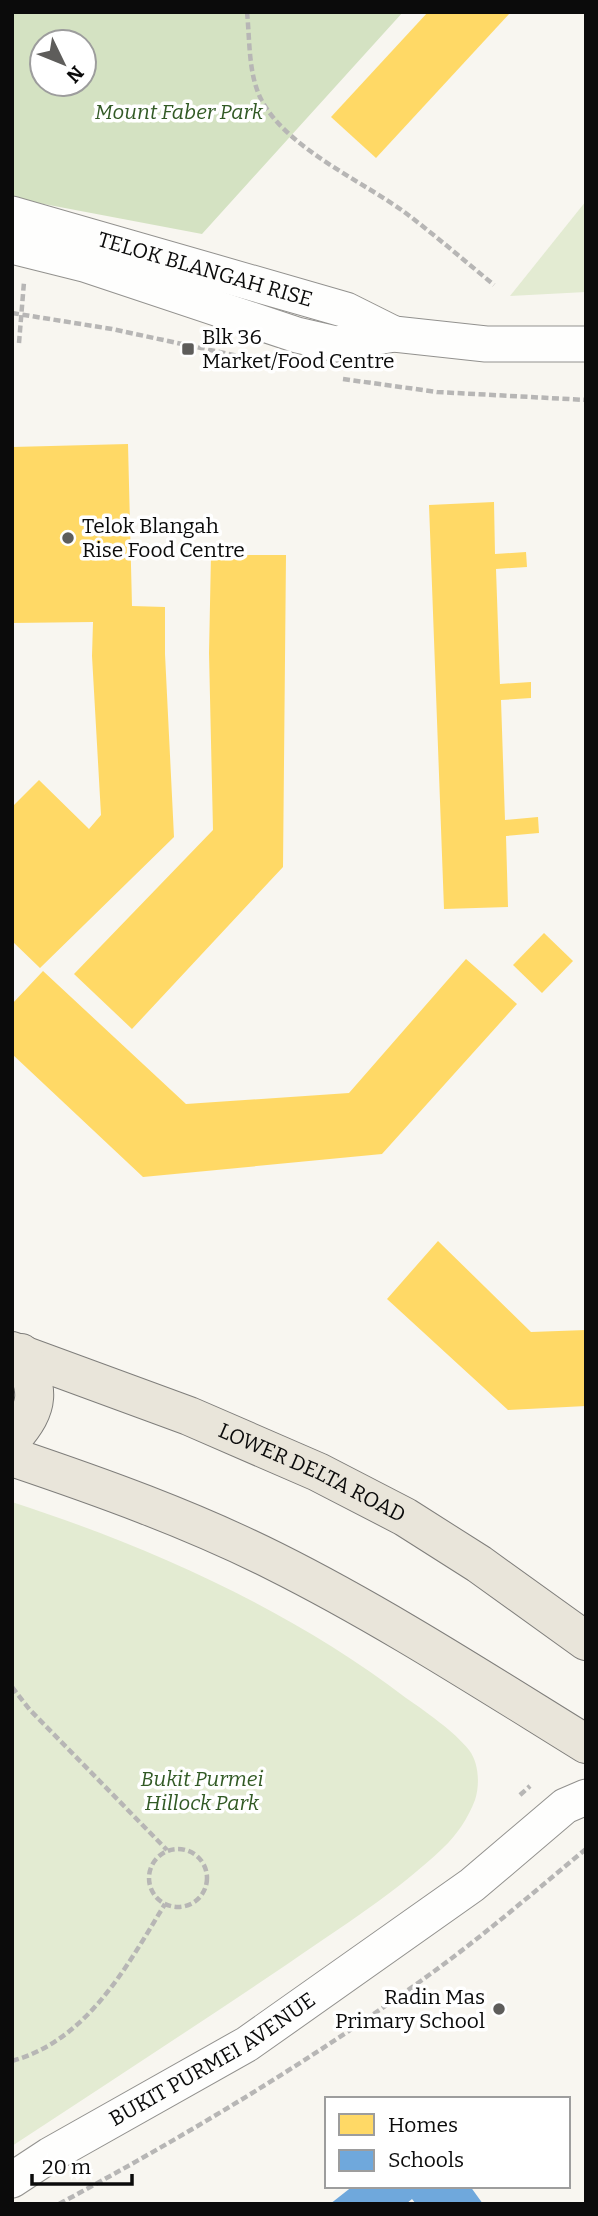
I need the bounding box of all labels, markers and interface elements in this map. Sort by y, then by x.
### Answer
north arrow [28,28,98,98]
text: N [61,61,88,88]
park label: Mount Faber Park [95,99,264,125]
street label: TELOK BLANGAH RISE [95,226,316,313]
place label: Blk 36 Market/Food Centre [202,324,394,374]
marker: Blk 36 Market/Food Centre [180,341,196,357]
place label: Telok Blangah Rise Food Centre [82,513,245,563]
marker: Telok Blangah Rise Food Centre [60,530,76,546]
street label: LOWER DELTA ROAD [215,1417,410,1528]
park label: Bukit Purmei Hillock Park [141,1766,263,1816]
place label: Radin Mas Primary School [335,1984,485,2034]
street label: BUKIT PURMEI AVENUE [105,1987,320,2132]
marker: Radin Mas Primary School [491,2001,507,2017]
legend [325,2097,570,2188]
text: Homes [388,2112,458,2138]
scale bar [32,2142,131,2186]
text: Schools [388,2147,464,2173]
text: 20 m [42,2154,91,2180]

